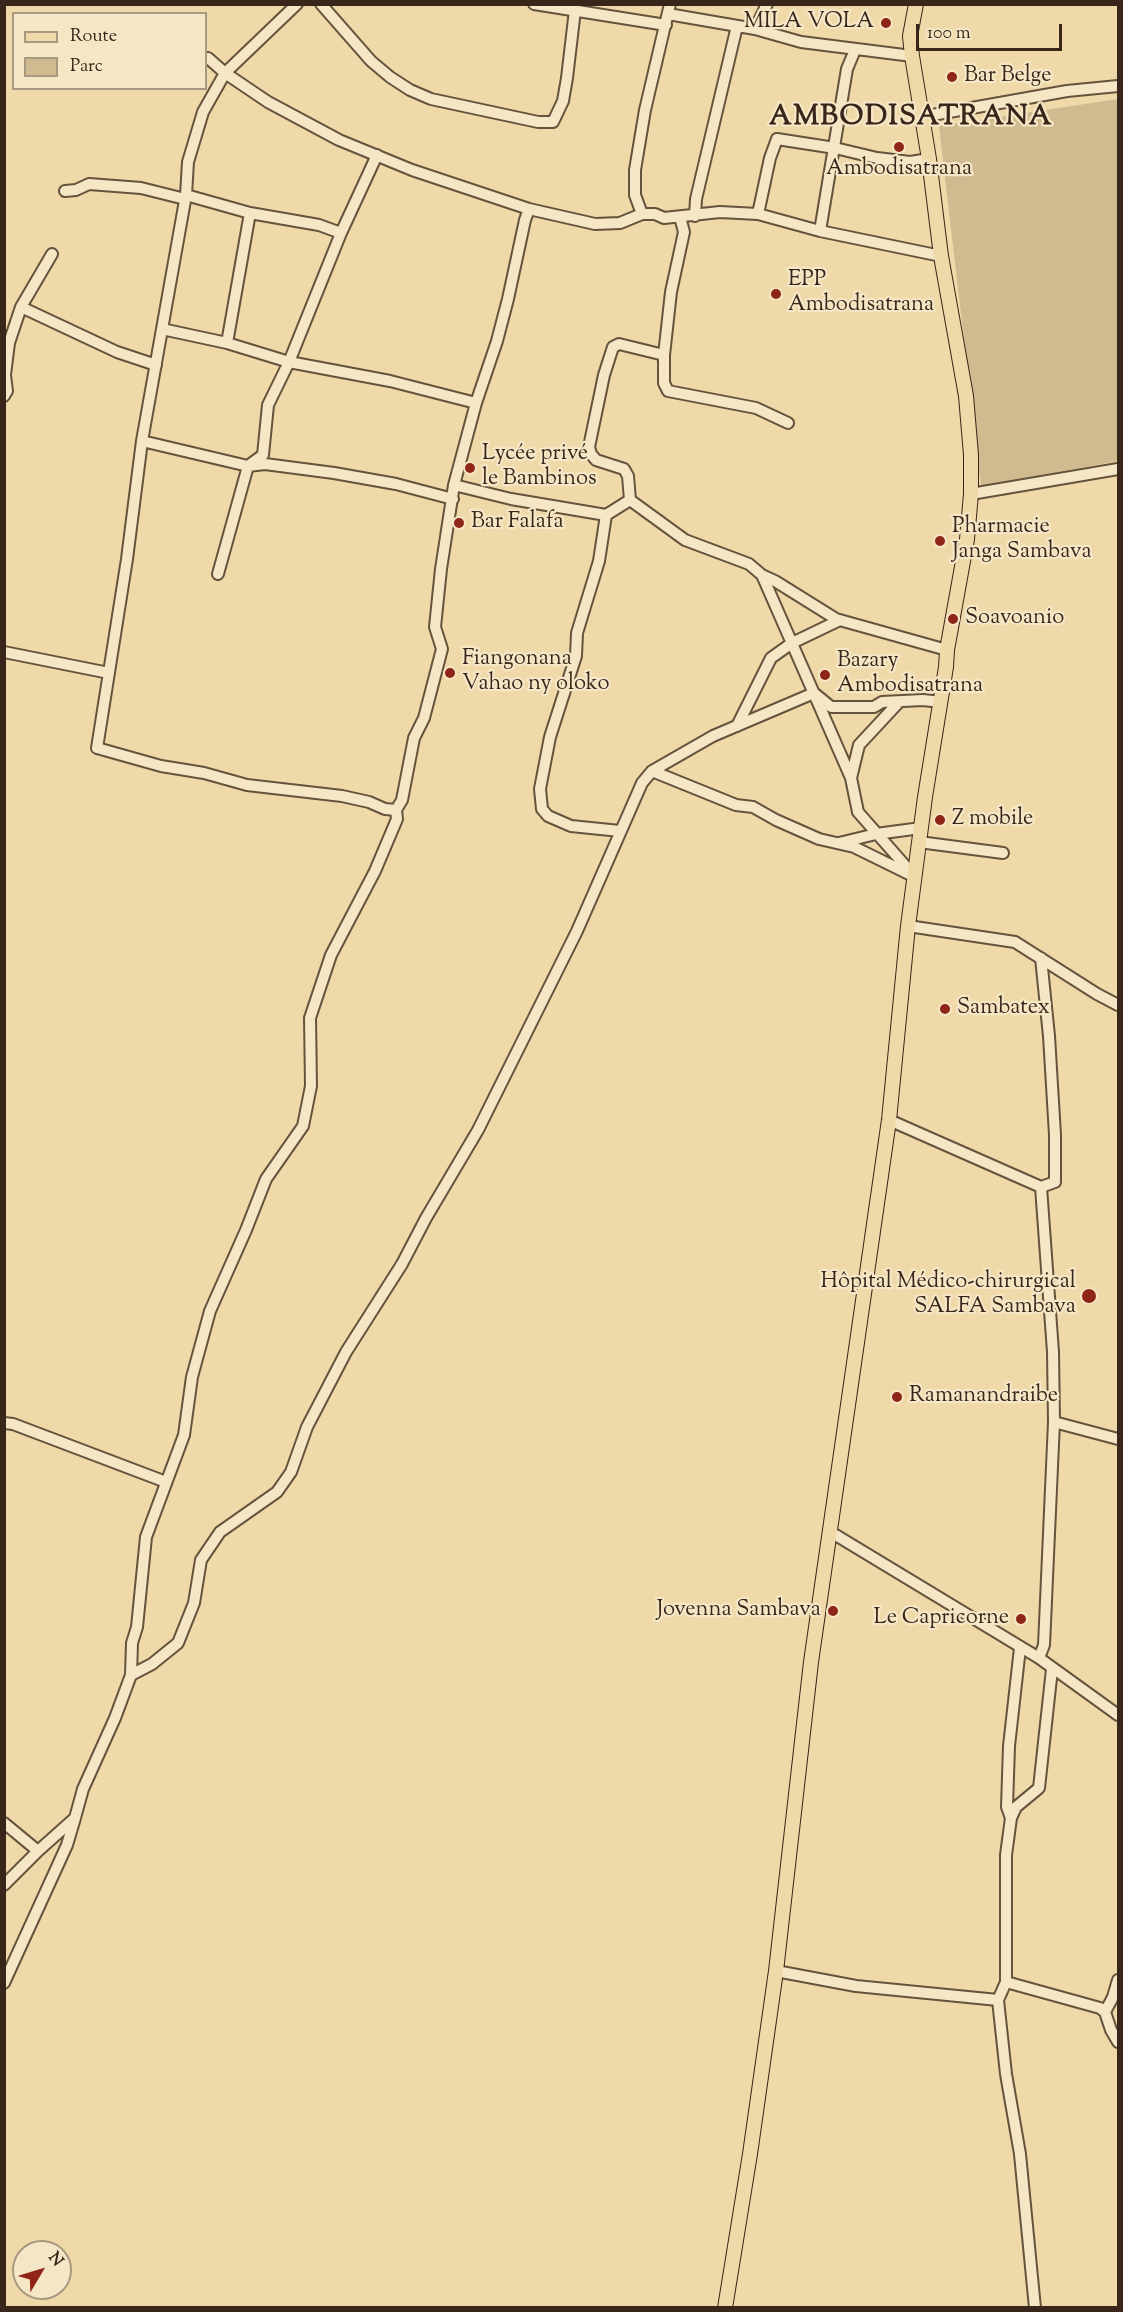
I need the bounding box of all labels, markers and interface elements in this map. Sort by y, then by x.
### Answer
place label: MILA VOLA [744,10,874,36]
legend [12,12,207,90]
scale bar [919,12,1064,50]
marker: MILA VOLA [879,16,893,30]
text: 100 m [927,21,971,47]
text: Route [70,24,117,50]
text: Parc [70,54,103,80]
place label: Bar Belge [964,64,1051,90]
marker: Bar Belge [945,70,959,84]
district label: AMBODISATRANA [769,102,1053,136]
marker: Ambodisatrana [892,140,906,154]
place label: Ambodisatrana [826,157,972,183]
place label: EPP Ambodisatrana [788,268,934,320]
marker: EPP Ambodisatrana [769,287,783,301]
place label: Lycée privé le Bambinos [482,442,597,494]
marker: Lycée privé le Bambinos [463,461,477,475]
place label: Bar Falafa [471,510,564,536]
place label: Pharmacie Janga Sambava [952,515,1092,566]
marker: Bar Falafa [452,516,466,530]
marker: Pharmacie Janga Sambava [933,534,947,548]
place label: Soavoanio [965,606,1064,632]
marker: Soavoanio [946,612,960,626]
place label: Fiangonana Vahao ny oloko [462,647,609,698]
place label: Bazary Ambodisatrana [837,649,983,700]
marker: Fiangonana Vahao ny oloko [443,666,457,680]
marker: Bazary Ambodisatrana [818,668,832,682]
place label: Z mobile [952,807,1033,833]
marker: Z mobile [933,813,947,827]
place label: Sambatex [957,996,1050,1022]
marker: Sambatex [938,1002,952,1016]
place label: Hôpital Médico-chirurgical SALFA Sambava [821,1270,1076,1322]
marker: Hôpital Médico-chirurgical SALFA Sambava [1080,1287,1098,1305]
place label: Ramanandraibe [909,1384,1058,1410]
marker: Ramanandraibe [890,1390,904,1404]
place label: Jovenna Sambava [657,1598,821,1624]
marker: Jovenna Sambava [826,1604,840,1618]
place label: Le Capricorne [874,1606,1009,1632]
marker: Le Capricorne [1014,1612,1028,1626]
north arrow [12,2240,72,2300]
text: N [42,2248,68,2272]

